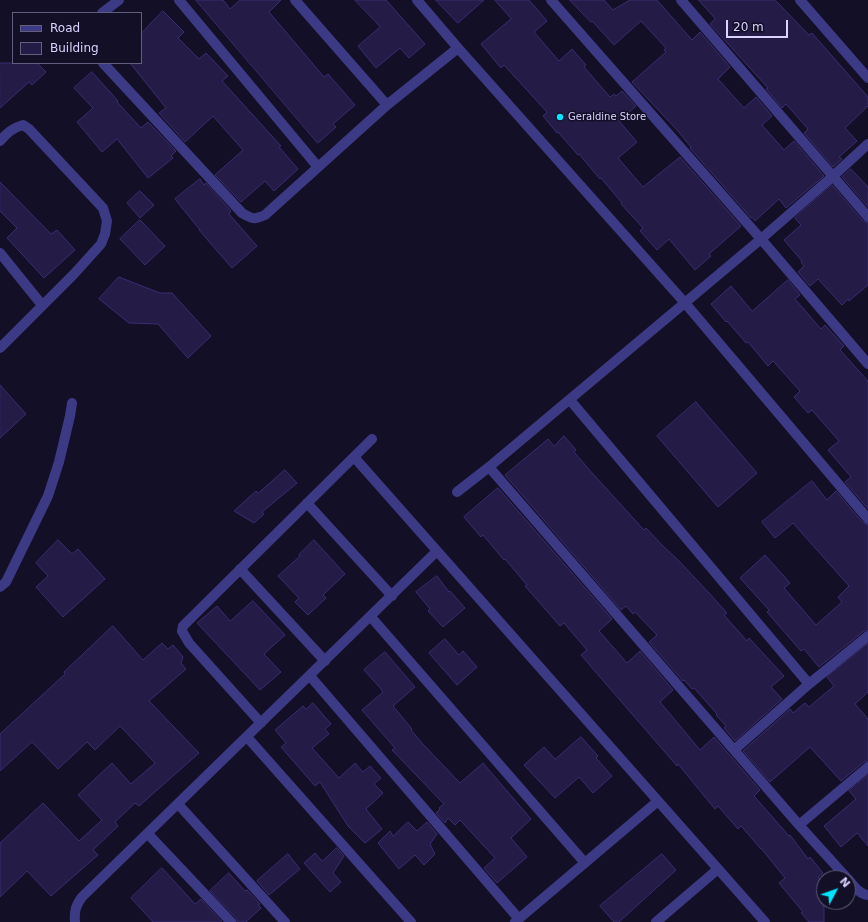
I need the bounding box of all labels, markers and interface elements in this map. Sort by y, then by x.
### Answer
legend [12,12,142,64]
scale bar [728,12,790,38]
text: 20 m [733,20,764,34]
text: Road [50,21,80,35]
text: Building [50,41,99,55]
place label: Geraldine Store [568,111,646,123]
marker: Geraldine Store [555,112,565,122]
north arrow [816,870,856,910]
text: N [837,875,853,890]

